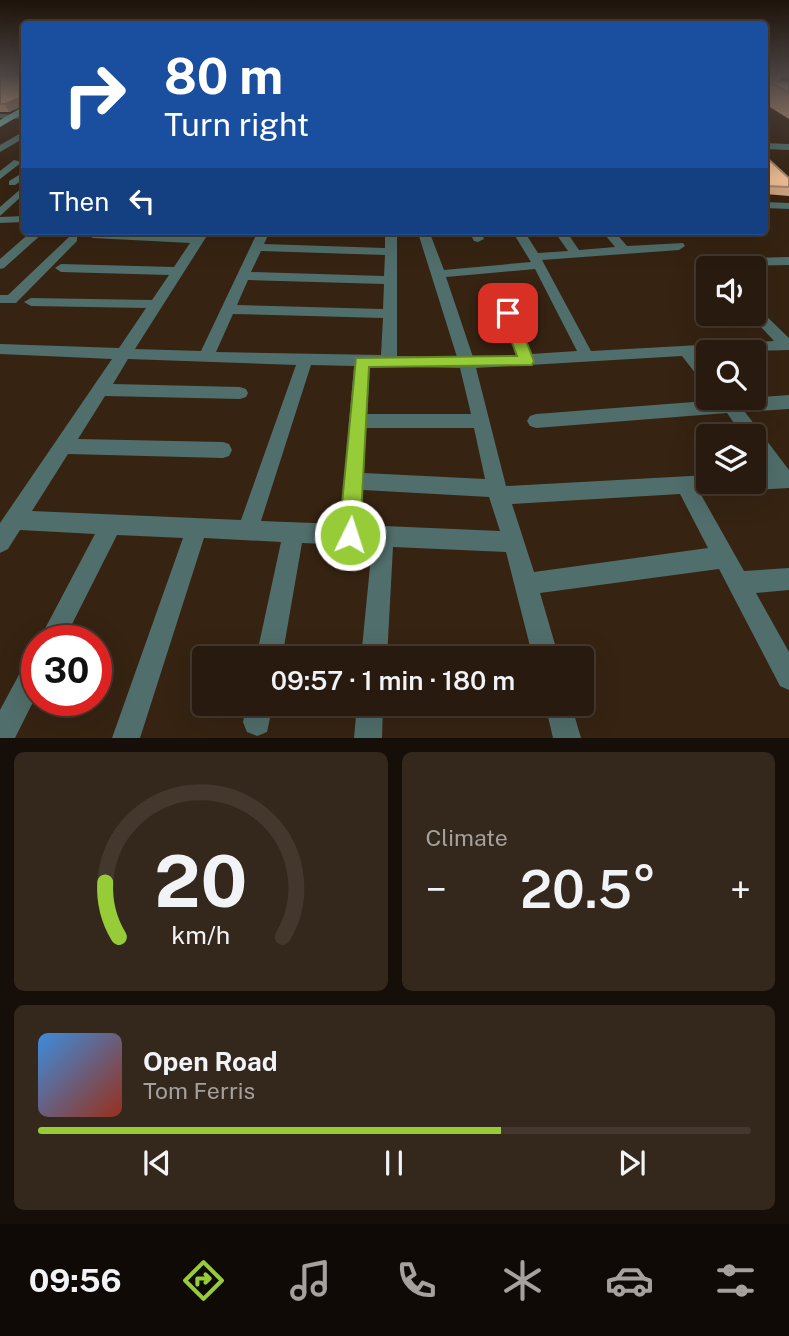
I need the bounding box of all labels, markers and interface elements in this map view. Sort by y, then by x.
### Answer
text: 80 m [164,47,283,105]
icon: right [49,49,140,140]
text: Turn right [164,106,309,143]
icon: left [123,182,161,220]
text: Then [49,186,109,217]
map controls [696,256,766,494]
button: sound [696,256,766,326]
pin [478,283,538,343]
icon: arrive [489,294,527,332]
button: search [696,340,766,410]
button: layers [696,424,766,494]
position arrow [313,498,387,572]
speed limit sign: 30 [21,625,112,716]
text: 09:57 · 1 min · 180 m [271,665,515,696]
text: Climate [426,824,508,851]
text: 20 [154,839,247,924]
text: 20.5° [520,859,656,920]
text: − [426,867,447,912]
text: + [730,867,751,912]
text: km/h [171,920,230,950]
text: Open Road [143,1046,278,1077]
text: Tom Ferris [143,1077,255,1104]
icon: previous [138,1144,176,1182]
icon: pause [375,1144,413,1182]
icon: next [613,1144,651,1182]
icon: directions [179,1256,228,1305]
icon: music [286,1256,335,1305]
icon: phone [392,1256,441,1305]
icon: climate [498,1256,547,1305]
icon: car [605,1256,654,1305]
icon: filters [711,1256,760,1305]
text: 09:56 [29,1262,122,1299]

